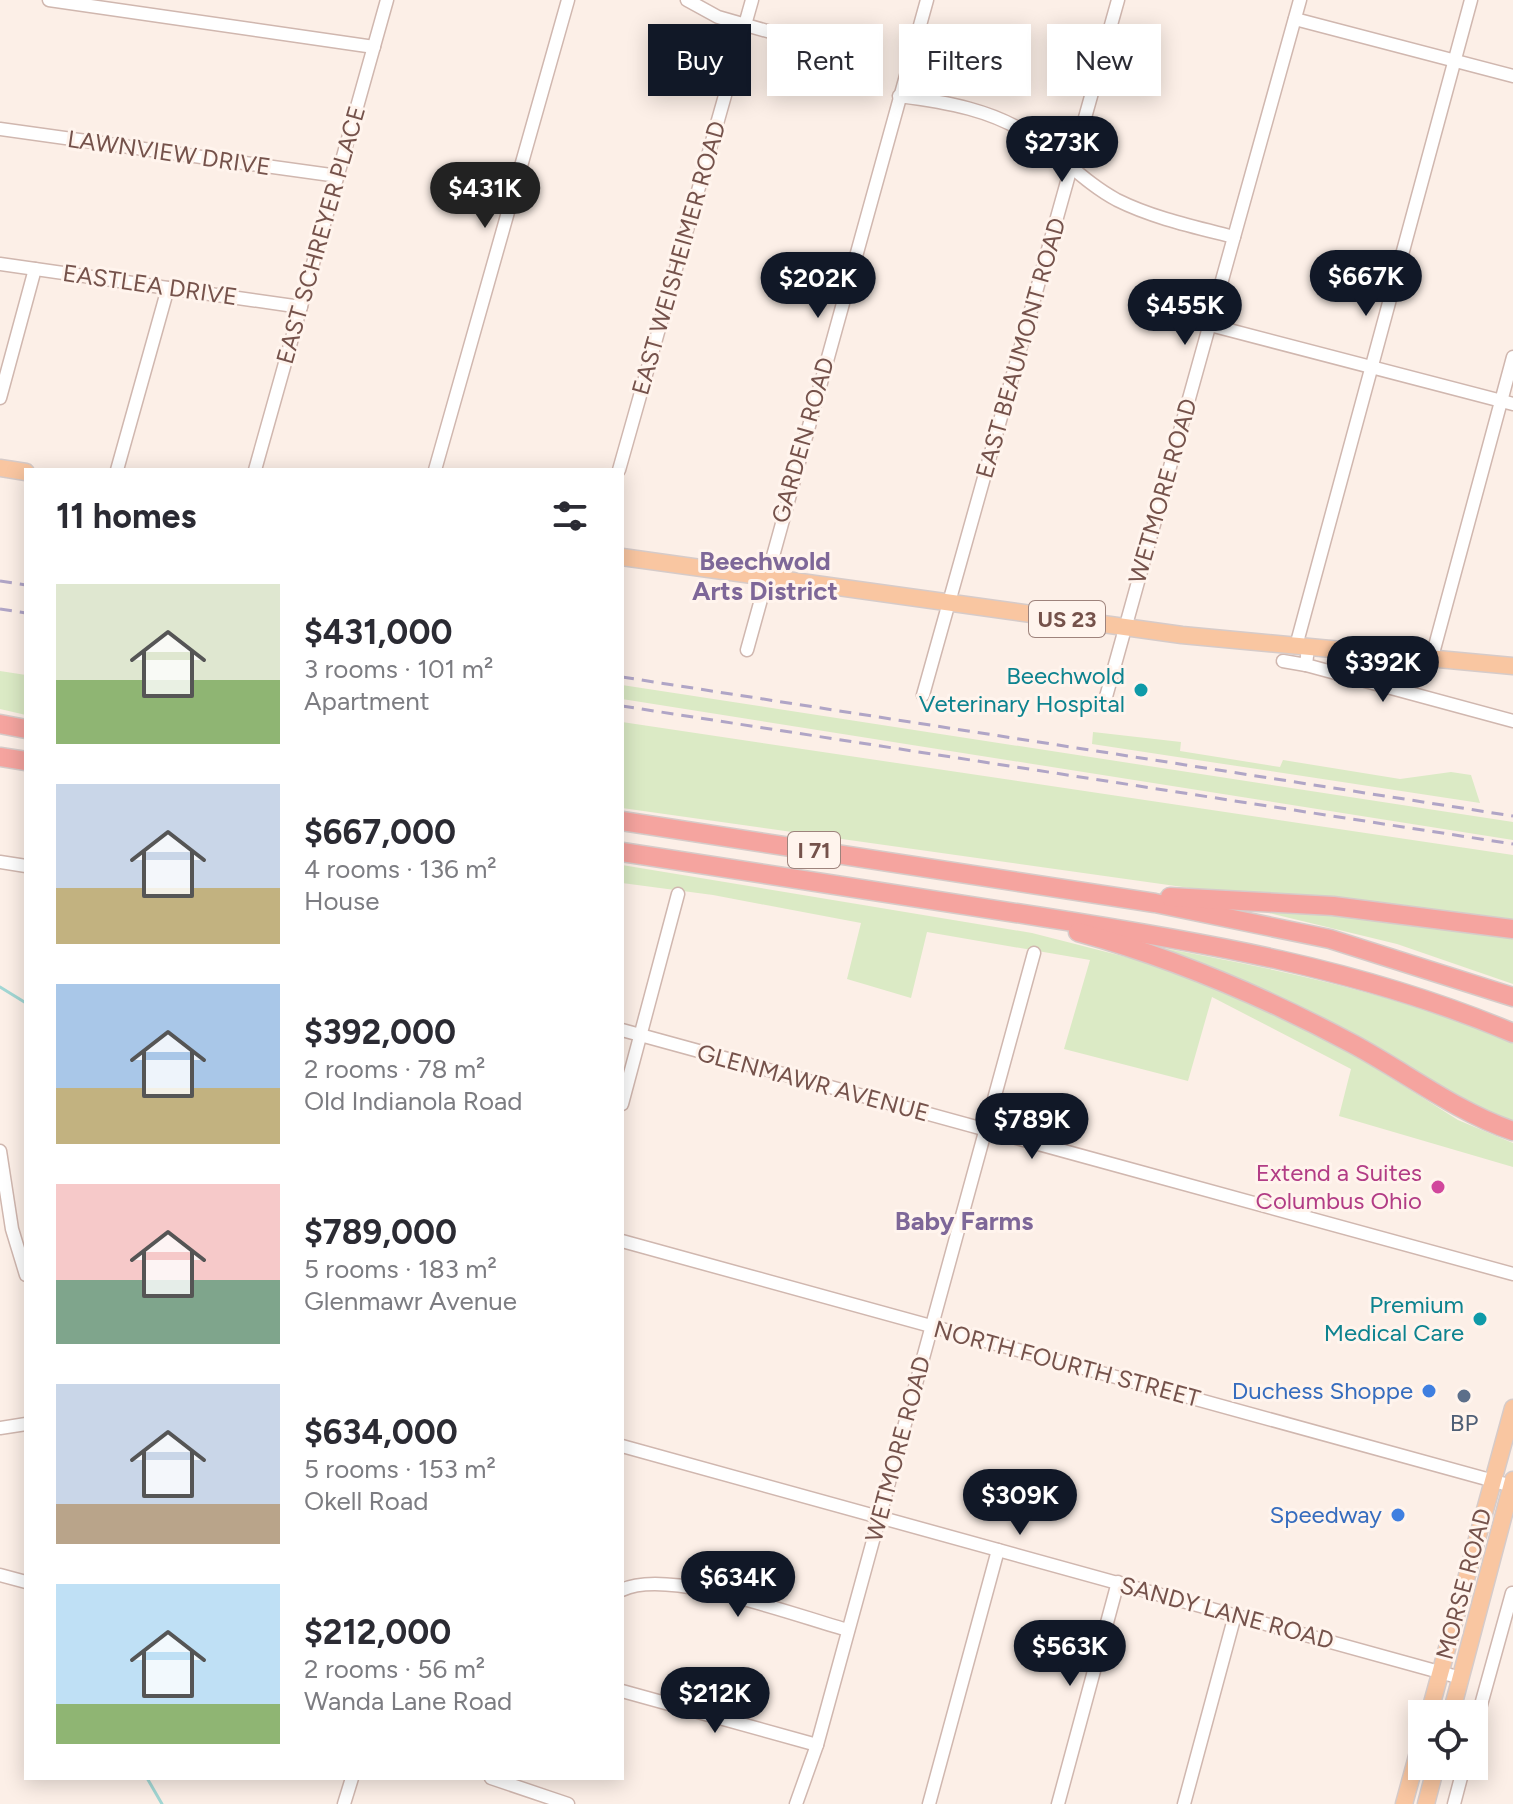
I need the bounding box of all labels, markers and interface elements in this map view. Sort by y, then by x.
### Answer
chip: Buy [648,24,751,96]
chip: Rent [767,24,883,96]
chip: Filters [899,24,1031,96]
chip: New [1047,24,1161,96]
street label: EAST SCHREYER PLACE [270,103,371,367]
pin: $273K [1006,116,1118,184]
street label: EAST WEISHEIMER ROAD [626,118,732,398]
street label: LAWNVIEW DRIVE [66,124,272,181]
text: $273K [1024,126,1100,158]
pin: $431K [429,162,541,230]
text: $431K [448,172,522,204]
street label: EAST BEAUMONT ROAD [969,214,1072,481]
pin: $667K [1310,250,1422,318]
pin: $202K [762,252,874,320]
street label: EASTLEA DRIVE [61,258,239,311]
text: $667K [1328,260,1404,292]
text: $202K [779,262,857,294]
pin: $455K [1129,279,1241,347]
text: $455K [1146,289,1224,321]
street label: GARDEN ROAD [765,354,840,526]
street label: WETMORE ROAD [1122,395,1203,587]
icon: filters [548,494,592,538]
text: 11 homes [56,496,196,537]
district label: Beechwold Arts District [692,545,838,607]
road number: US 23 [1029,601,1105,637]
text: $431,000 [304,612,452,653]
icon: home [120,616,216,712]
pin: $392K [1327,636,1439,704]
text: $392K [1345,646,1421,678]
text: 3 rooms · 101 m² [304,653,493,685]
place label: Beechwold Veterinary Hospital [919,661,1125,718]
marker: Beechwold Veterinary Hospital [1132,681,1150,699]
text: Apartment [304,685,430,717]
text: $667,000 [304,812,456,853]
icon: home [120,816,216,912]
road number: I 71 [788,832,840,868]
text: 4 rooms · 136 m² [304,853,497,885]
text: House [304,885,379,917]
text: $392,000 [304,1012,456,1053]
icon: home [120,1016,216,1112]
street label: GLENMAWR AVENUE [694,1038,932,1127]
text: 2 rooms · 78 m² [304,1053,485,1085]
text: Old Indianola Road [304,1085,522,1117]
pin: $789K [976,1093,1088,1161]
text: $789K [993,1103,1071,1135]
place label: Extend a Suites Columbus Ohio [1256,1158,1422,1215]
marker: Extend a Suites Columbus Ohio [1429,1178,1447,1196]
district label: Baby Farms [895,1205,1033,1237]
text: $789,000 [304,1212,457,1253]
icon: home [120,1216,216,1312]
text: 5 rooms · 183 m² [304,1253,497,1285]
text: Glenmawr Avenue [304,1285,517,1317]
place label: Premium Medical Care [1324,1290,1464,1347]
marker: Premium Medical Care [1471,1310,1489,1328]
street label: NORTH FOURTH STREET [931,1314,1204,1413]
street label: WETMORE ROAD [859,1353,936,1545]
place label: Duchess Shoppe [1232,1376,1413,1405]
marker: Duchess Shoppe [1420,1382,1438,1400]
marker: BP [1455,1387,1473,1405]
place label: BP [1450,1408,1478,1437]
text: $634,000 [304,1412,458,1453]
icon: home [120,1416,216,1512]
text: 5 rooms · 153 m² [304,1453,496,1485]
pin: $309K [964,1469,1076,1537]
text: $309K [981,1479,1059,1511]
text: Okell Road [304,1485,428,1517]
place label: Speedway [1270,1500,1382,1529]
street label: MORSE ROAD [1429,1505,1498,1663]
marker: Speedway [1389,1506,1407,1524]
pin: $634K [682,1551,794,1619]
text: $634K [699,1561,777,1593]
street label: SANDY LANE ROAD [1117,1570,1337,1655]
text: $212,000 [304,1612,451,1653]
icon: home [120,1616,216,1712]
pin: $563K [1014,1620,1126,1688]
text: $563K [1032,1630,1108,1662]
text: 2 rooms · 56 m² [304,1653,485,1685]
pin: $212K [659,1667,771,1735]
text: $212K [679,1677,751,1709]
text: Wanda Lane Road [304,1685,512,1717]
map controls [1408,1700,1488,1780]
button: locate [1408,1700,1488,1780]

